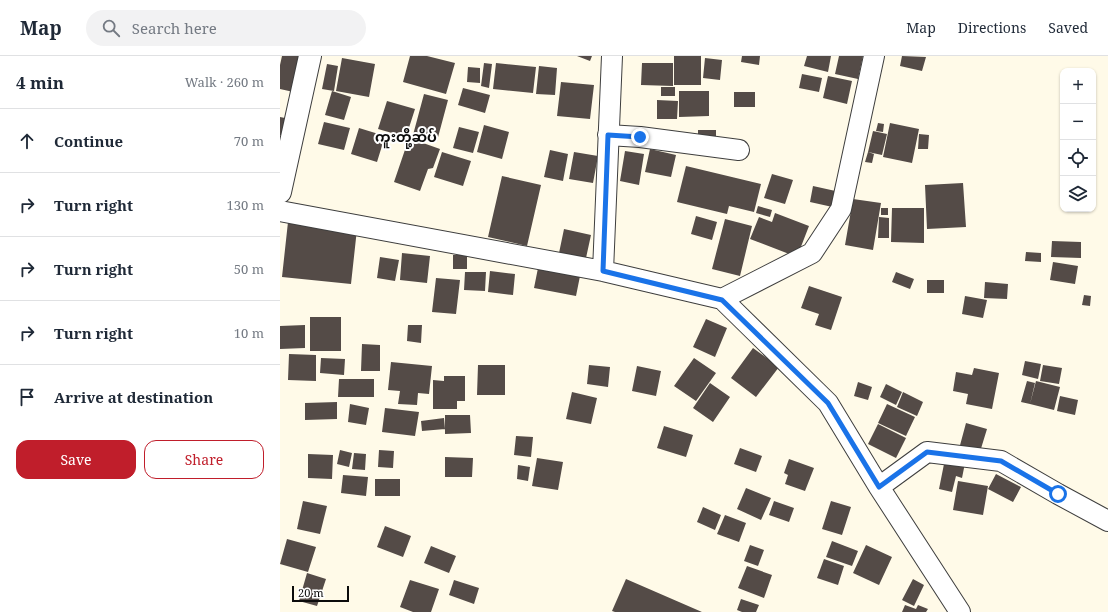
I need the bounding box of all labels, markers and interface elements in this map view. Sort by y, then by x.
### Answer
search box [86,10,366,46]
text: Map [20,15,62,41]
icon: search [100,17,122,39]
text: Search here [132,18,217,38]
text: Map [906,18,936,37]
text: Directions [958,18,1026,37]
text: Saved [1048,18,1088,37]
map controls [1060,68,1096,212]
button: + [1060,68,1096,104]
text: 4 min [16,71,64,94]
text: Walk · 260 m [185,73,264,91]
button: − [1060,104,1096,140]
district label: ကူးတို့ဆိပ် [375,127,437,149]
route end [631,128,649,146]
icon: ahead [16,130,38,152]
text: Continue [54,131,123,151]
text: 70 m [234,132,264,150]
button: locate [1060,140,1096,176]
button: layers [1060,176,1096,212]
icon: right [16,194,38,216]
text: Turn right [54,195,133,215]
text: 130 m [227,196,264,214]
icon: right [16,258,38,280]
text: Turn right [54,259,133,279]
text: 50 m [234,260,264,278]
icon: right [16,322,38,344]
text: Turn right [54,323,133,343]
text: 10 m [234,324,264,342]
icon: arrive [16,386,38,408]
text: Arrive at destination [54,387,213,407]
button: Save [16,440,136,479]
button: Share [144,440,264,479]
route start [1049,485,1067,503]
scale bar [292,584,349,603]
text: 20 m [298,585,324,600]

